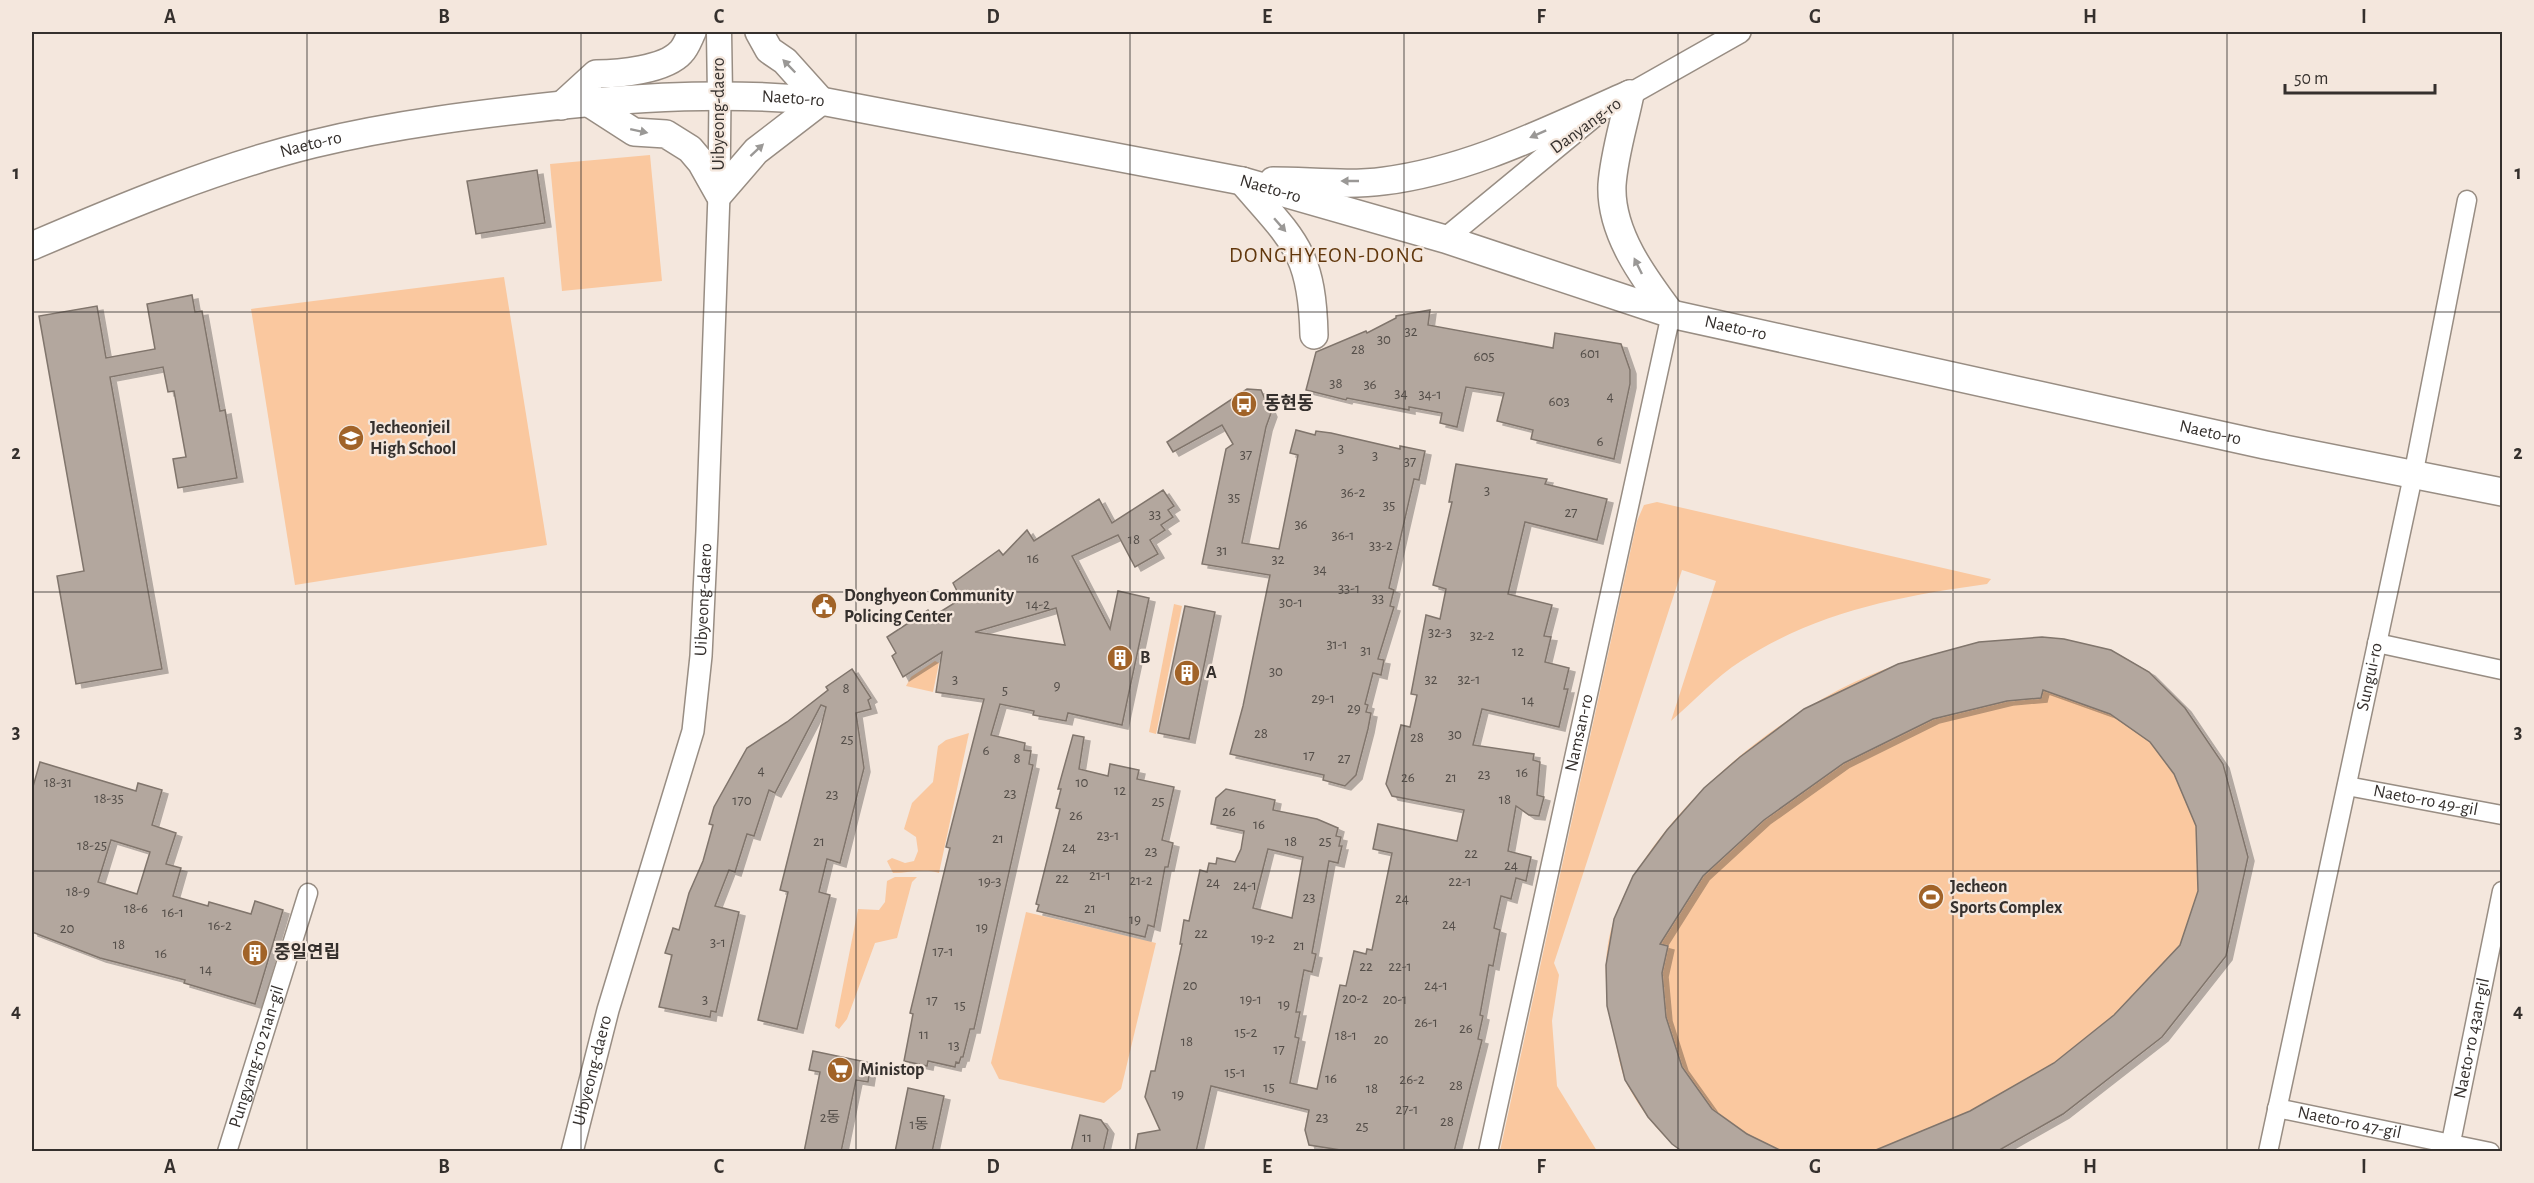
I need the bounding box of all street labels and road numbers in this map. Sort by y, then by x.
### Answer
street label: Uibyeong-daero [710,57,728,171]
street label: Naeto-ro [761,88,826,110]
street label: Danyang-ro [1547,94,1625,158]
street label: Naeto-ro [278,129,344,161]
street label: Naeto-ro [1238,172,1303,206]
street label: Naeto-ro [1703,313,1769,344]
street label: Naeto-ro [2178,417,2243,449]
street label: Uibyeong-daero [692,542,715,657]
street label: Sungui-ro [2354,641,2386,713]
street label: Namsan-ro [1562,692,1597,773]
street label: Naeto-ro 49-gil [2372,782,2480,819]
street label: Naeto-ro 43an-gil [2451,976,2493,1100]
street label: Pungyang-ro 21an-gil [226,983,288,1130]
street label: Uibyeong-daero [570,1013,615,1128]
street label: Naeto-ro 47-gil [2296,1103,2403,1142]

